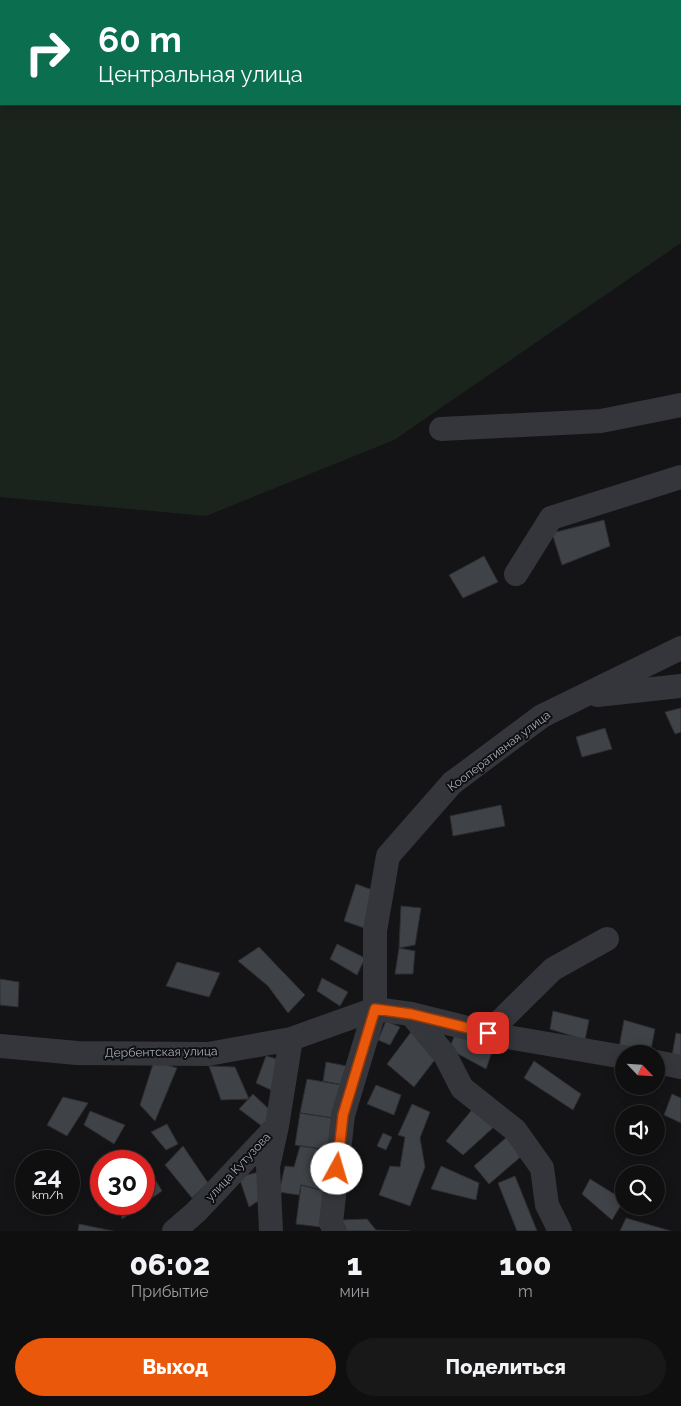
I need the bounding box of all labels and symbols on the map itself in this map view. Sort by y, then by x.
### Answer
street label: Кооперативная улица [445,708,553,794]
pin [467,1012,509,1054]
street label: Дербентская улица [105,1044,217,1060]
north arrow [615,1045,665,1095]
street label: улица Кутузова [203,1130,273,1204]
position arrow [310,1142,362,1194]
speed limit sign: 30 [90,1150,155,1215]

